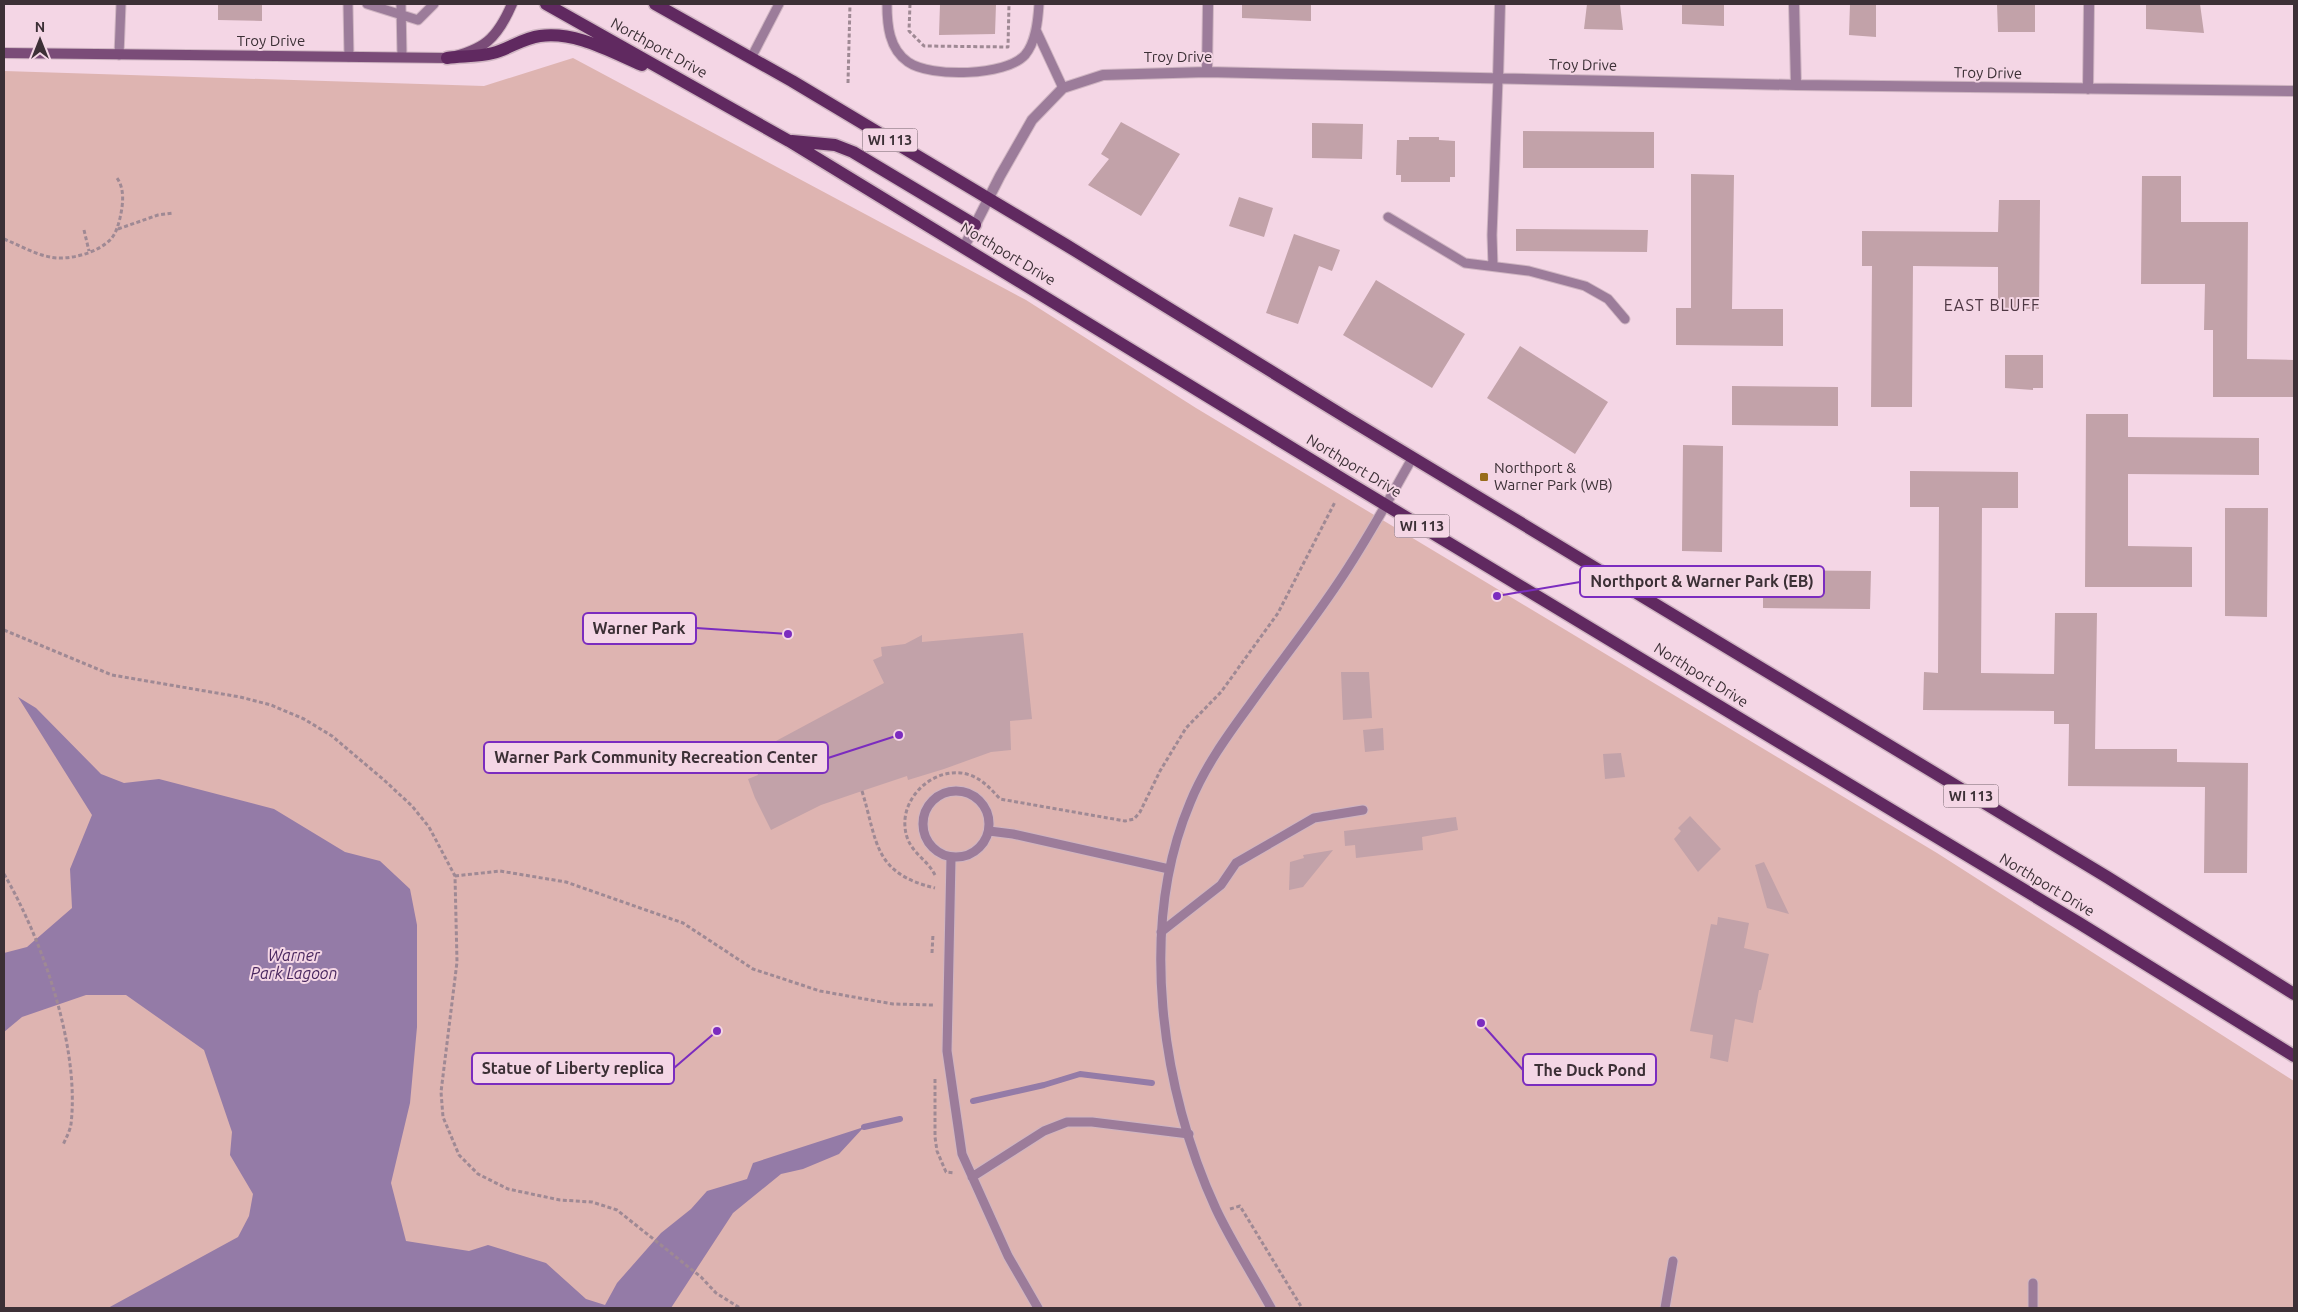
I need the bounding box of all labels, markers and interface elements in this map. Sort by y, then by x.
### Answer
street label: Northport Drive [608,14,710,81]
north arrow [15,15,65,65]
text: N [35,19,45,35]
street label: Troy Drive [237,32,305,49]
street label: Troy Drive [1144,48,1212,65]
street label: Troy Drive [1549,55,1617,74]
street label: Troy Drive [1954,63,2022,82]
road number: WI 113 [862,128,918,152]
street label: Northport Drive [958,219,1059,289]
district label: EAST BLUFF [1944,296,2040,314]
street label: Northport Drive [1304,431,1405,501]
place label: Northport & Warner Park (WB) [1494,459,1613,493]
marker: Northport & Warner Park (WB) [1478,471,1490,483]
road number: WI 113 [1394,514,1450,538]
callout: Northport & Warner Park (EB) [1580,566,1824,597]
text: Northport & Warner Park (EB) [1590,572,1814,591]
callout: Warner Park [583,613,696,644]
text: Warner Park [593,619,685,637]
street label: Northport Drive [1651,639,1751,710]
callout: Warner Park Community Recreation Center [484,742,828,773]
text: Warner Park Community Recreation Center [494,748,818,766]
road number: WI 113 [1944,784,1998,808]
street label: Northport Drive [1997,850,2098,920]
water label: Warner Park Lagoon [251,946,337,982]
callout: Statue of Liberty replica [472,1053,674,1084]
callout: The Duck Pond [1523,1054,1656,1085]
text: Statue of Liberty replica [482,1059,664,1077]
text: The Duck Pond [1534,1061,1646,1079]

